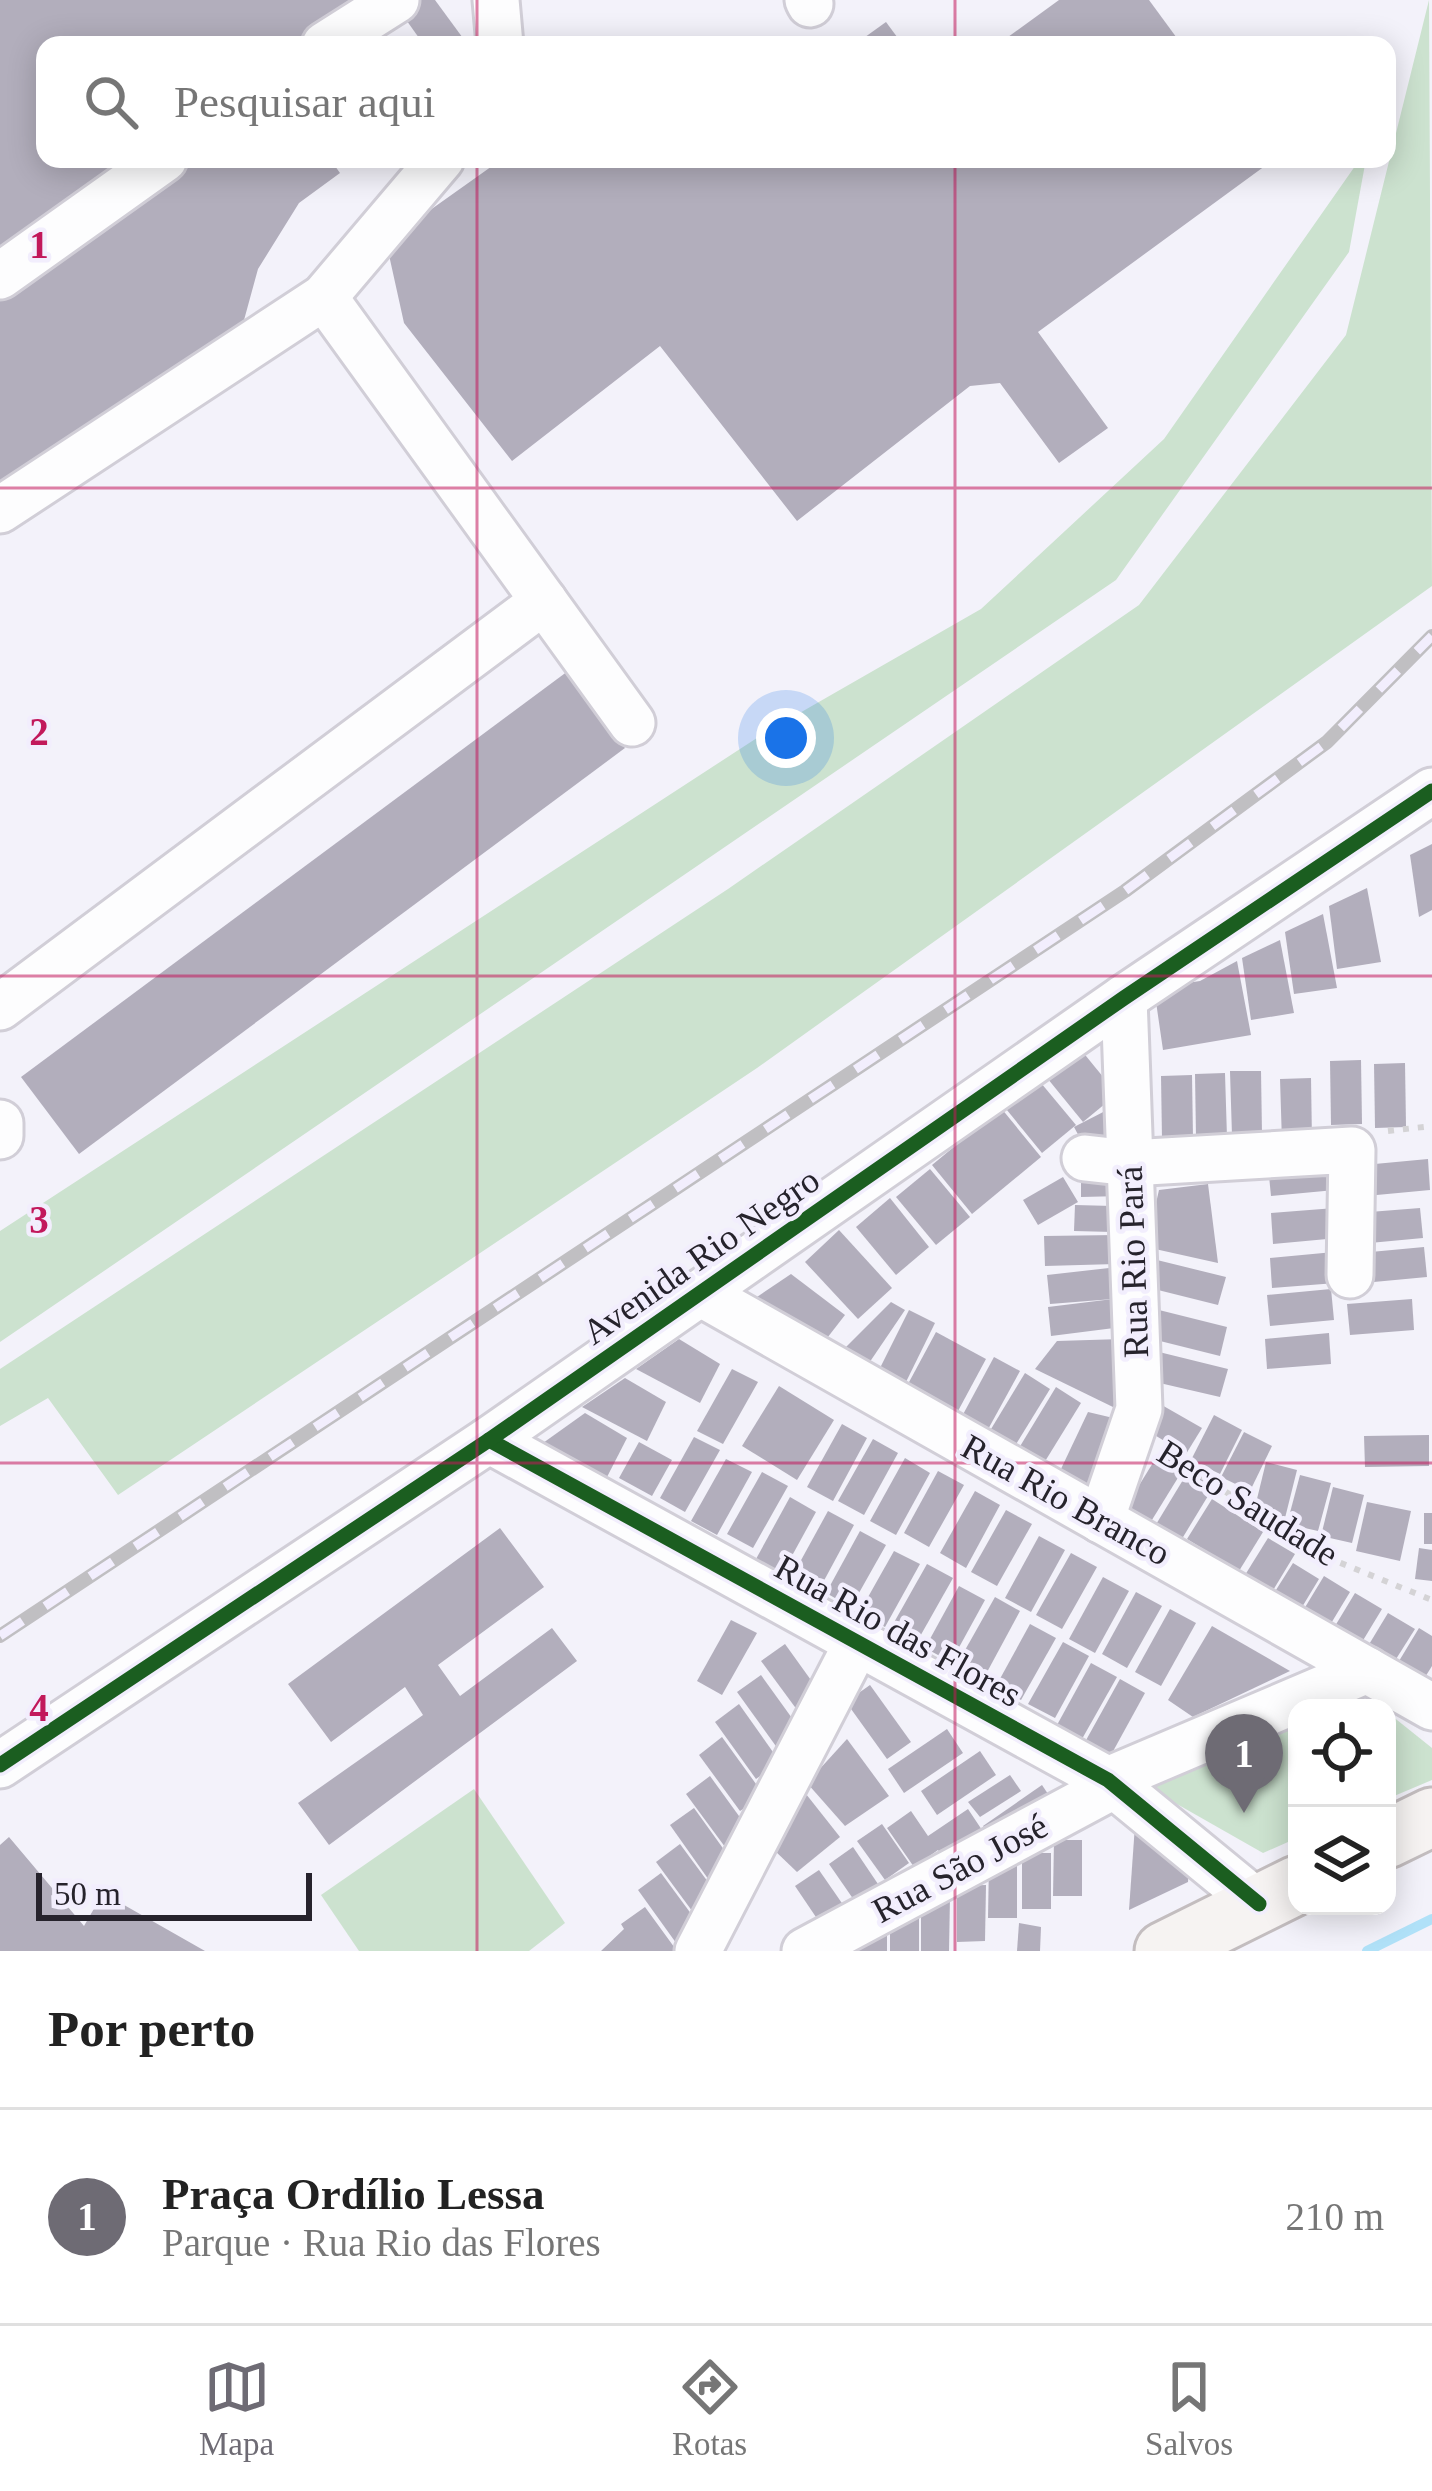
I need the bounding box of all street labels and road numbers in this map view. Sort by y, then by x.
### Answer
street label: Avenida Rio Negro [575,1160,827,1352]
street label: Rua Rio Pará [1110,1165,1156,1359]
street label: Rua Rio Branco [955,1426,1177,1574]
street label: Beco Saudade [1151,1432,1345,1574]
street label: Rua Rio das Flores [768,1547,1028,1715]
street label: Rua São José [866,1805,1054,1931]

